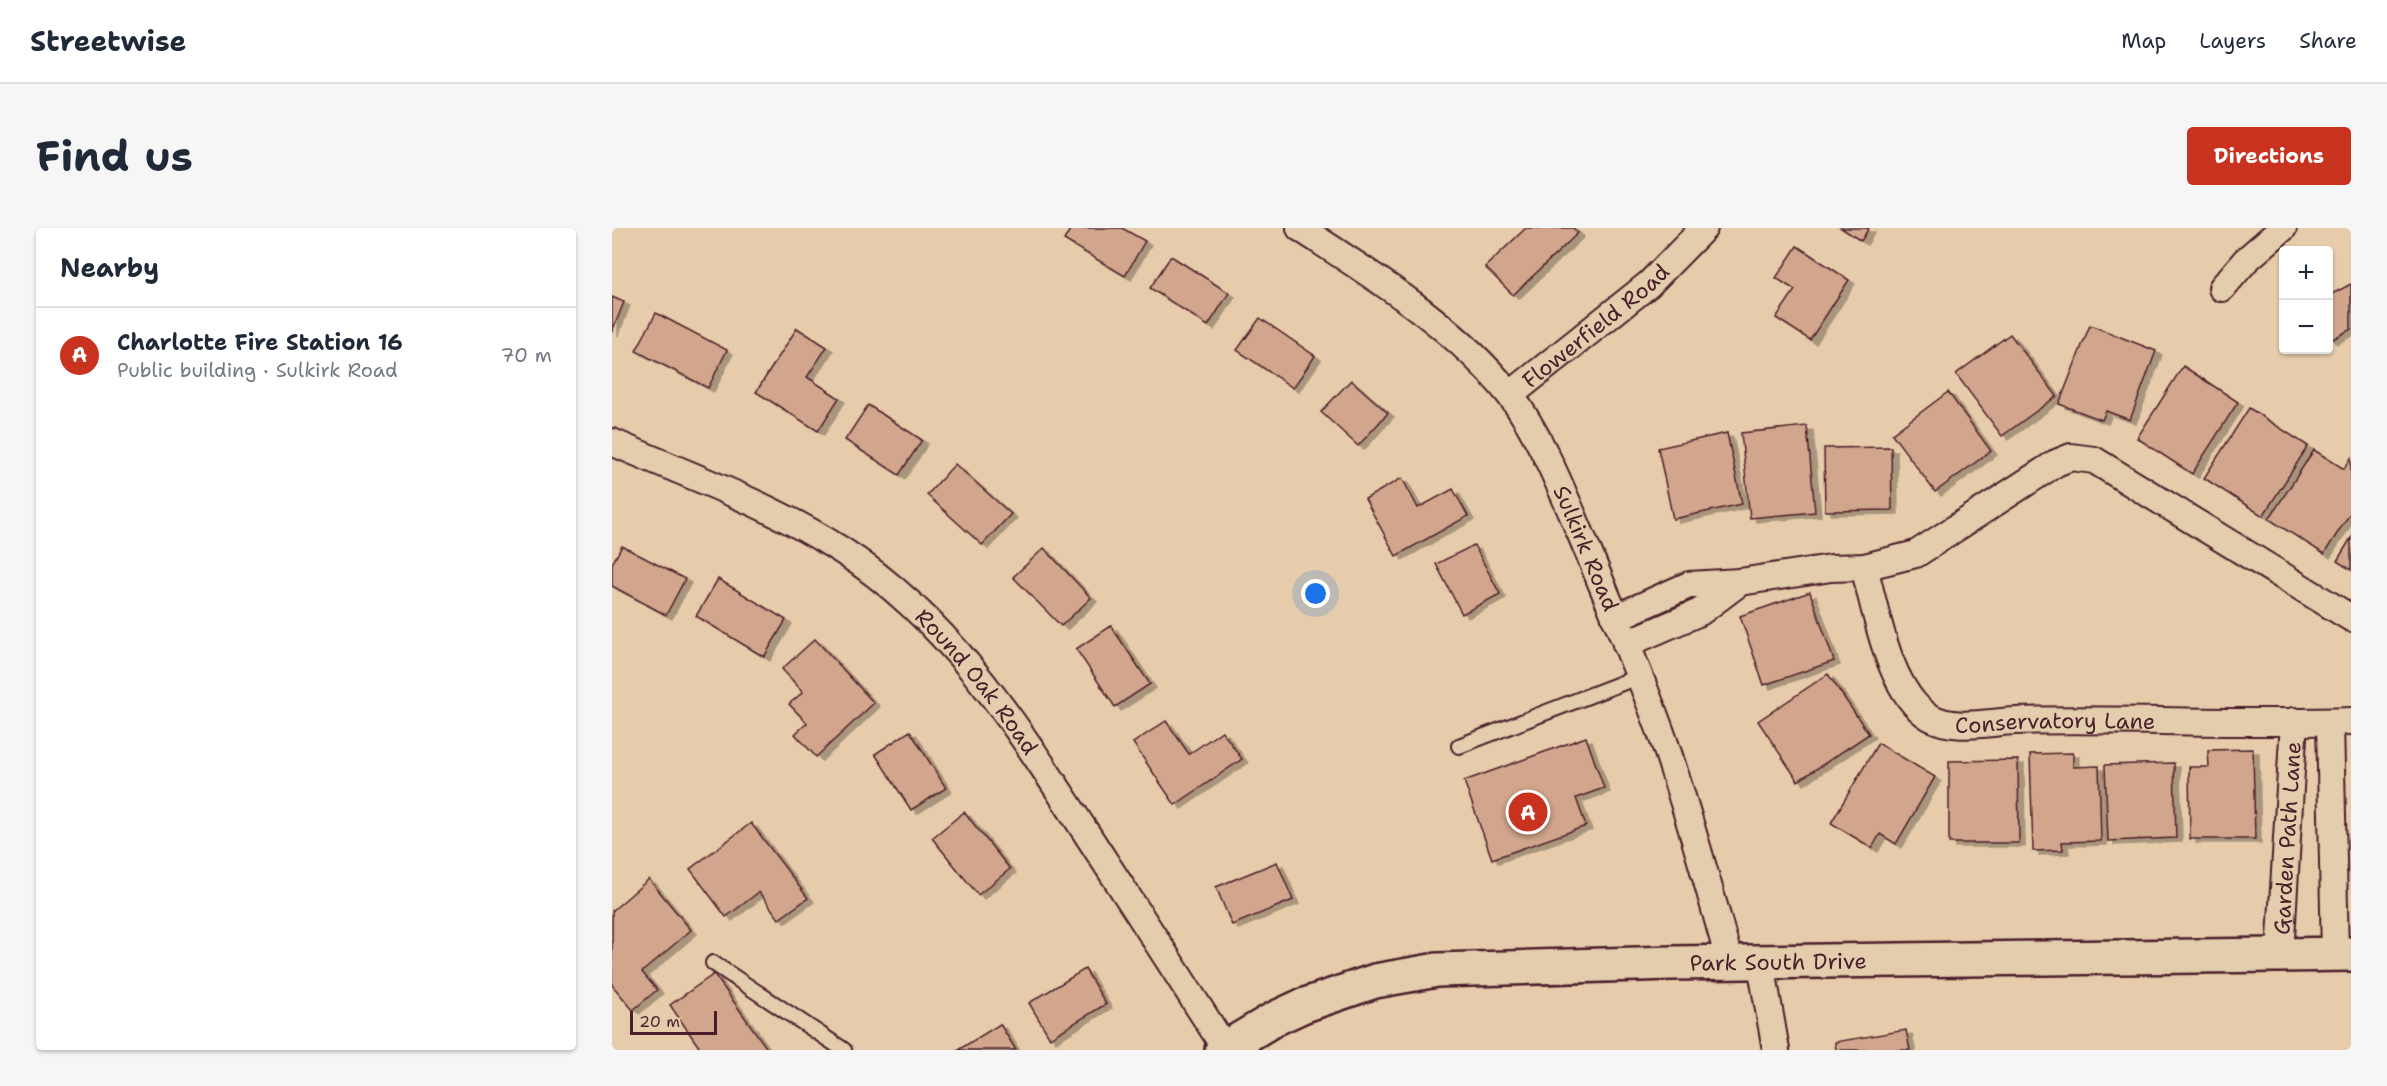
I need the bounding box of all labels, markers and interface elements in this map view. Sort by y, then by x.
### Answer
text: Streetwise [30,22,186,60]
text: Map [2121,27,2166,55]
text: Layers [2199,27,2266,55]
text: Share [2299,27,2357,55]
button: Directions [2187,127,2351,185]
text: Find us [36,128,193,184]
map controls [2279,246,2333,354]
button: + [2279,246,2333,300]
text: Nearby [60,250,159,285]
street label: Flowerfield Road [1516,257,1676,394]
button: − [2279,300,2333,354]
text: Charlotte Fire Station 16 [117,328,403,357]
text: A [72,342,87,368]
text: 70 m [500,342,552,368]
text: Public building · Sulkirk Road [117,357,398,383]
street label: Sulkirk Road [1547,481,1626,616]
your location [1301,579,1330,608]
street label: Round Oak Road [909,602,1045,760]
street label: Conservatory Lane [1955,706,2156,739]
street label: Garden Path Lane [2267,741,2307,936]
pin: A [1508,790,1548,834]
street label: Park South Drive [1690,946,1867,977]
scale bar [630,1008,717,1036]
text: 20 m [639,1011,680,1032]

